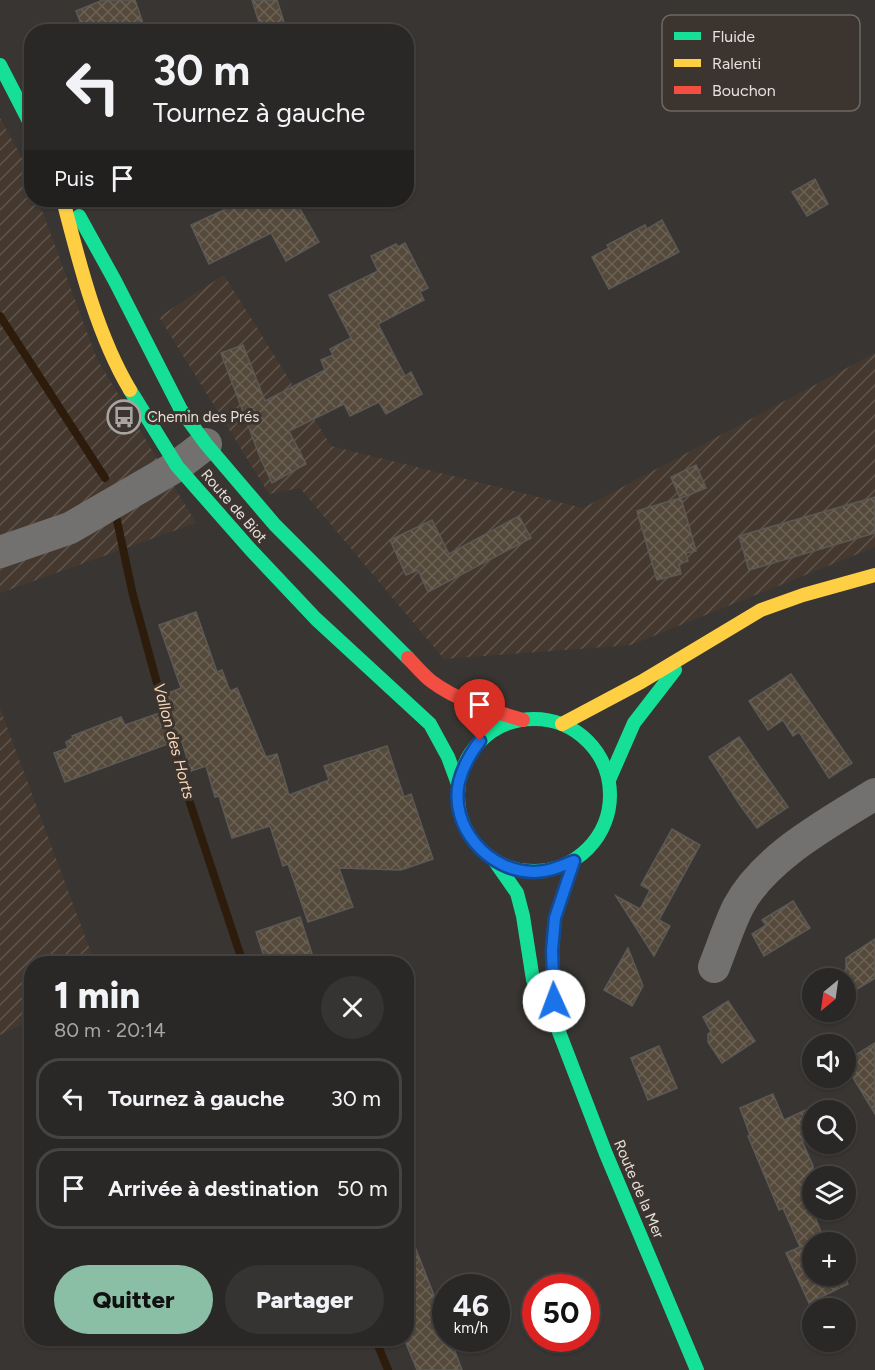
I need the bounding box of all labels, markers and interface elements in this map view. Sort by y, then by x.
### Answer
legend [662,15,860,111]
text: Fluide [712,27,755,46]
text: 30 m [153,45,250,96]
icon: left [54,48,132,126]
text: Ralenti [712,54,761,73]
text: Bouchon [712,81,776,100]
text: Tournez à gauche [153,96,365,129]
icon: arrive [106,162,139,195]
text: Puis [54,165,94,192]
bus stop icon: Chemin des Prés [106,399,142,435]
place label: Chemin des Prés [147,408,259,426]
street label: Route de Biot [197,465,271,547]
pin [454,679,505,741]
water label: Vallon des Horts [149,681,199,801]
icon: arrive [463,688,496,721]
north arrow [802,968,856,1022]
map controls [802,968,856,1352]
position arrow [522,969,586,1033]
text: 1 min [54,974,140,1017]
button: close [321,976,384,1039]
text: 80 m · 20:14 [54,1018,166,1042]
button: sound [802,1034,856,1088]
icon: left [57,1082,90,1115]
text: Tournez à gauche [108,1085,284,1112]
text: 30 m [331,1085,381,1112]
button: search [802,1100,856,1154]
street label: Route de la Mer [610,1137,668,1241]
button: layers [802,1166,856,1220]
icon: arrive [57,1172,90,1205]
text: Arrivée à destination [108,1175,319,1202]
text: 50 m [337,1175,388,1202]
button: + [802,1232,856,1286]
button: Quitter [54,1265,213,1334]
button: Partager [225,1265,384,1334]
speed limit sign: 50 [522,1274,600,1352]
text: 46 [453,1287,489,1324]
button: − [802,1298,856,1352]
text: km/h [454,1319,488,1337]

